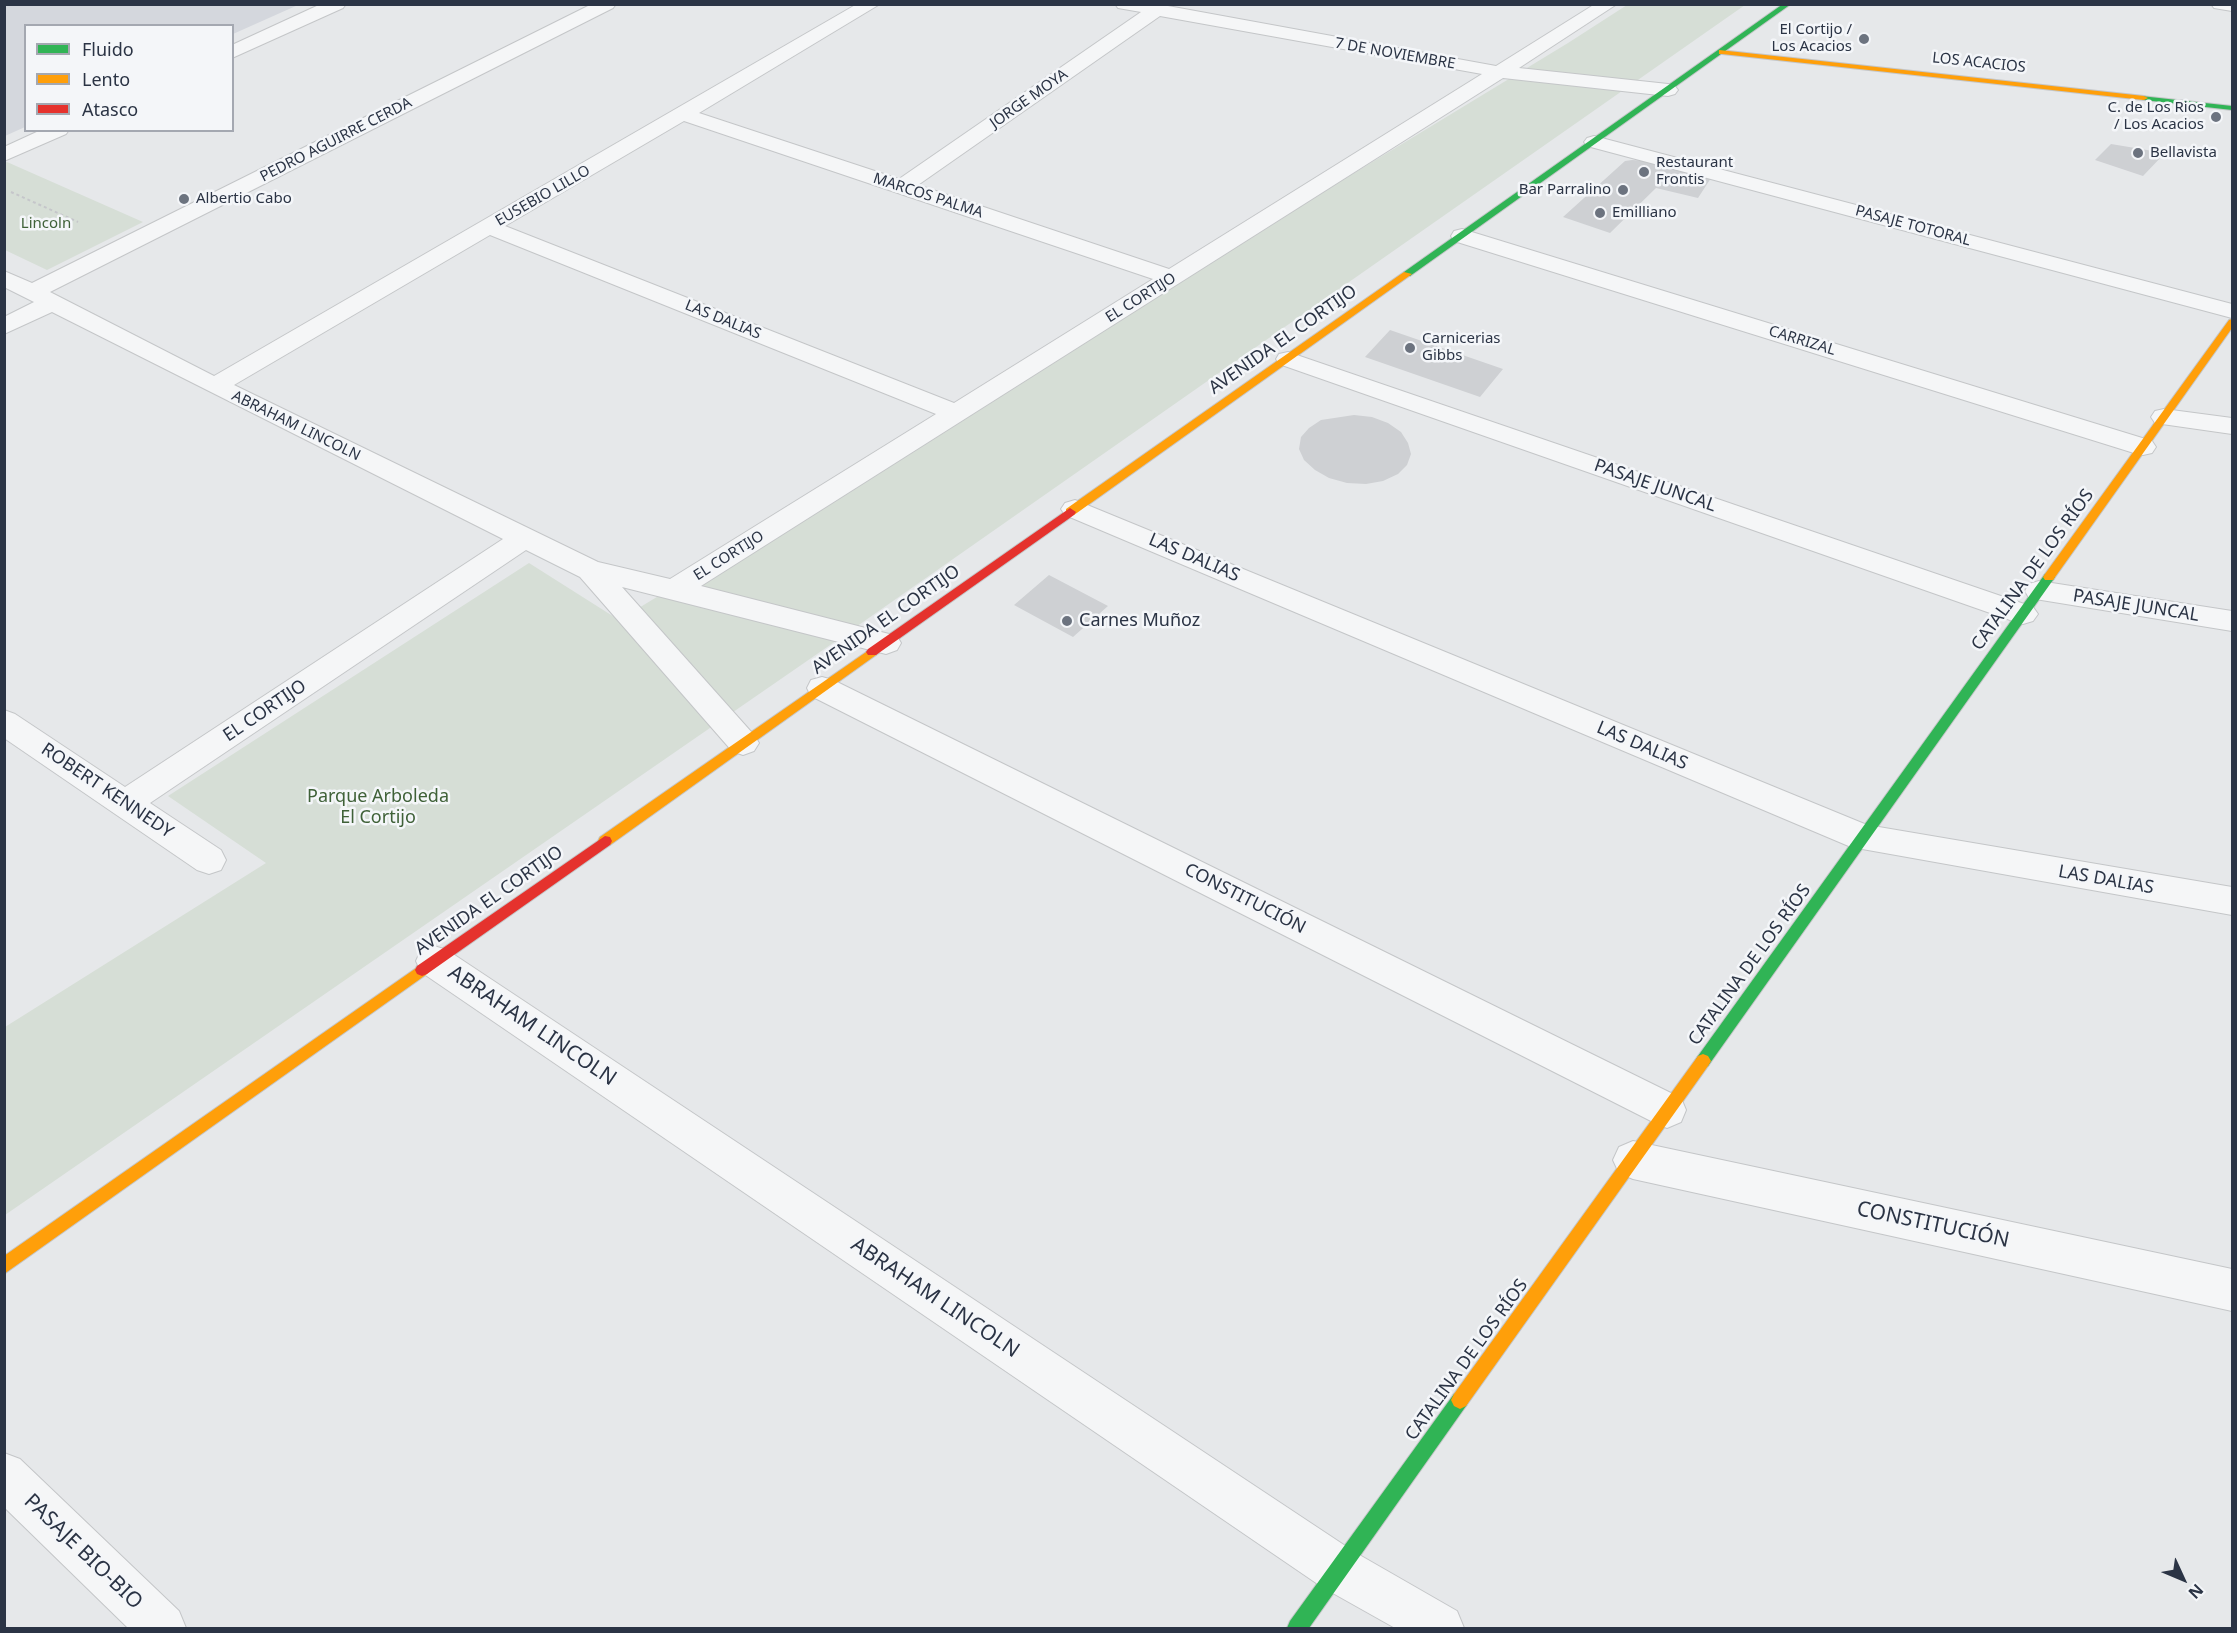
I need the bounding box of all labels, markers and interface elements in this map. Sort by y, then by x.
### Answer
place label: El Cortijo / Los Acacios [1771,21,1852,56]
legend [24,24,234,132]
marker: El Cortijo / Los Acacios [1857,32,1871,46]
street label: 7 DE NOVIEMBRE [1333,35,1457,73]
text: Fluido [82,37,134,61]
street label: LOS ACACIOS [1931,49,2027,77]
street label: JORGE MOYA [987,66,1071,132]
text: Lento [82,67,130,91]
street label: PEDRO AGUIRRE CERDA [257,94,415,186]
text: Atasco [82,97,138,121]
place label: C. de Los Rios / Los Acacios [2108,99,2204,134]
marker: C. de Los Rios / Los Acacios [2209,110,2223,124]
place label: Bellavista [2150,144,2217,162]
marker: Bellavista [2131,146,2145,160]
place label: Restaurant Frontis [1656,154,1733,189]
street label: EUSEBIO LILLO [492,162,594,230]
marker: Restaurant Frontis [1637,165,1651,179]
street label: MARCOS PALMA [871,170,985,222]
place label: Bar Parralino [1519,181,1611,199]
marker: Bar Parralino [1616,183,1630,197]
place label: Albertio Cabo [196,190,292,208]
marker: Albertio Cabo [177,192,191,206]
street label: PASAJE TOTORAL [1853,202,1973,250]
place label: Emilliano [1612,204,1677,222]
marker: Emilliano [1593,206,1607,220]
park label: Lincoln [21,215,71,233]
street label: EL CORTIJO [1102,269,1180,327]
street label: AVENIDA EL CORTIJO [1205,281,1361,399]
street label: LAS DALIAS [682,297,764,343]
street label: CARRIZAL [1766,322,1838,360]
place label: Carnicerias Gibbs [1422,330,1501,365]
marker: Carnicerias Gibbs [1403,341,1417,355]
street label: ABRAHAM LINCOLN [229,387,363,465]
street label: PASAJE JUNCAL [1591,455,1719,517]
street label: CATALINA DE LOS RÍOS [1967,485,2099,655]
street label: EL CORTIJO [690,527,768,585]
street label: LAS DALIAS [1145,529,1243,587]
street label: AVENIDA EL CORTIJO [808,561,964,679]
street label: PASAJE JUNCAL [2071,585,2201,627]
place label: Carnes Muñoz [1079,610,1200,632]
marker: Carnes Muñoz [1060,614,1074,628]
street label: EL CORTIJO [219,675,311,747]
street label: LAS DALIAS [1593,717,1691,775]
street label: ROBERT KENNEDY [37,739,177,843]
park label: Parque Arboleda El Cortijo [307,786,449,828]
street label: AVENIDA EL CORTIJO [411,842,567,960]
street label: CONSTITUCIÓN [1181,859,1309,939]
street label: LAS DALIAS [2057,861,2155,899]
street label: CATALINA DE LOS RÍOS [1684,880,1816,1050]
street label: ABRAHAM LINCOLN [443,960,621,1092]
street label: CONSTITUCIÓN [1854,1197,2012,1253]
street label: ABRAHAM LINCOLN [846,1232,1024,1364]
street label: CATALINA DE LOS RÍOS [1401,1275,1533,1445]
street label: PASAJE BIO-BIO [18,1489,148,1615]
north arrow [2153,1549,2213,1609]
text: N [2184,1579,2208,1604]

